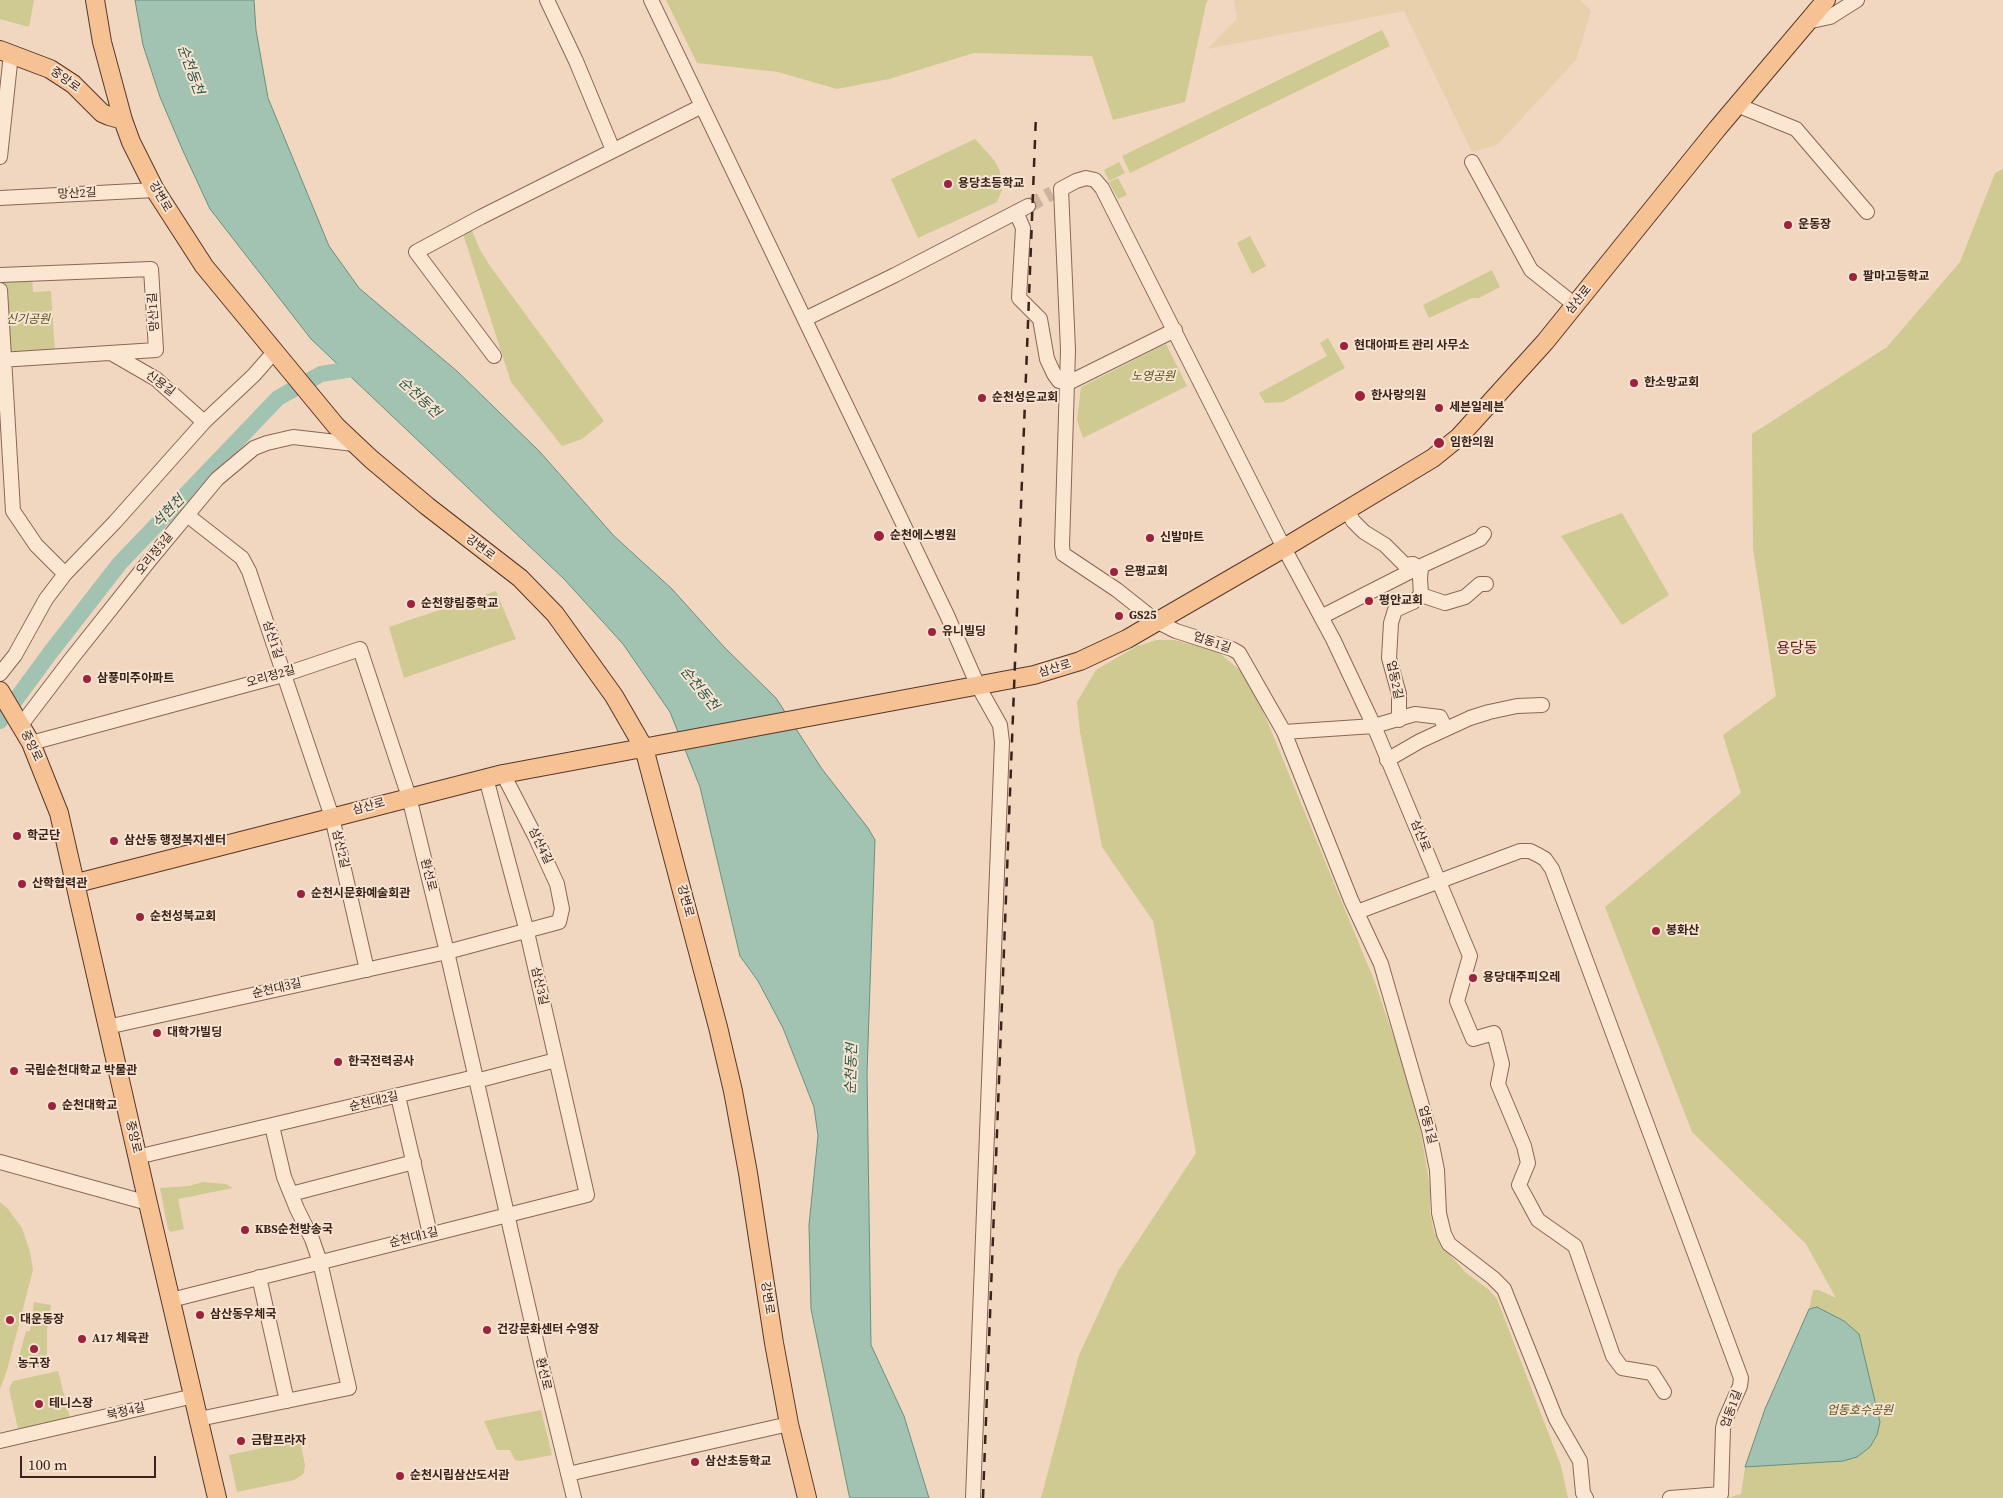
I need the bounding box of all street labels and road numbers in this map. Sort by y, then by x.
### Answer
street label: 중앙로 [47,64,83,96]
street label: 강변로 [145,179,175,215]
street label: 망산2길 [57,186,97,202]
street label: 삼산로 [1563,283,1595,317]
street label: 망산1길 [145,292,163,332]
street label: 신용길 [142,368,178,400]
street label: 오리정3길 [134,530,176,578]
street label: 강변로 [463,532,497,564]
street label: 삼산1길 [259,619,285,661]
street label: 업동1길 [1191,630,1233,656]
street label: 삼산로 [1037,657,1073,681]
street label: 업동2길 [1383,659,1405,701]
street label: 오리정2길 [245,663,297,691]
street label: 중앙로 [17,728,45,764]
street label: 삼산로 [351,796,387,818]
street label: 삼산로 [1407,818,1433,854]
street label: 삼산4길 [525,825,555,867]
street label: 삼산2길 [329,828,351,870]
street label: 환선로 [417,857,439,893]
street label: 강변로 [674,883,696,919]
street label: 삼산3길 [528,965,550,1007]
street label: 순천대3길 [251,976,303,1002]
street label: 순천대2길 [348,1089,400,1115]
street label: 업동1길 [1415,1104,1439,1146]
street label: 중앙로 [122,1119,144,1155]
street label: 순천대1길 [388,1225,440,1251]
street label: 강변로 [757,1281,777,1315]
street label: 환선로 [532,1356,554,1392]
street label: 업동1길 [1719,1388,1745,1430]
street label: 북정4길 [105,1401,147,1423]

